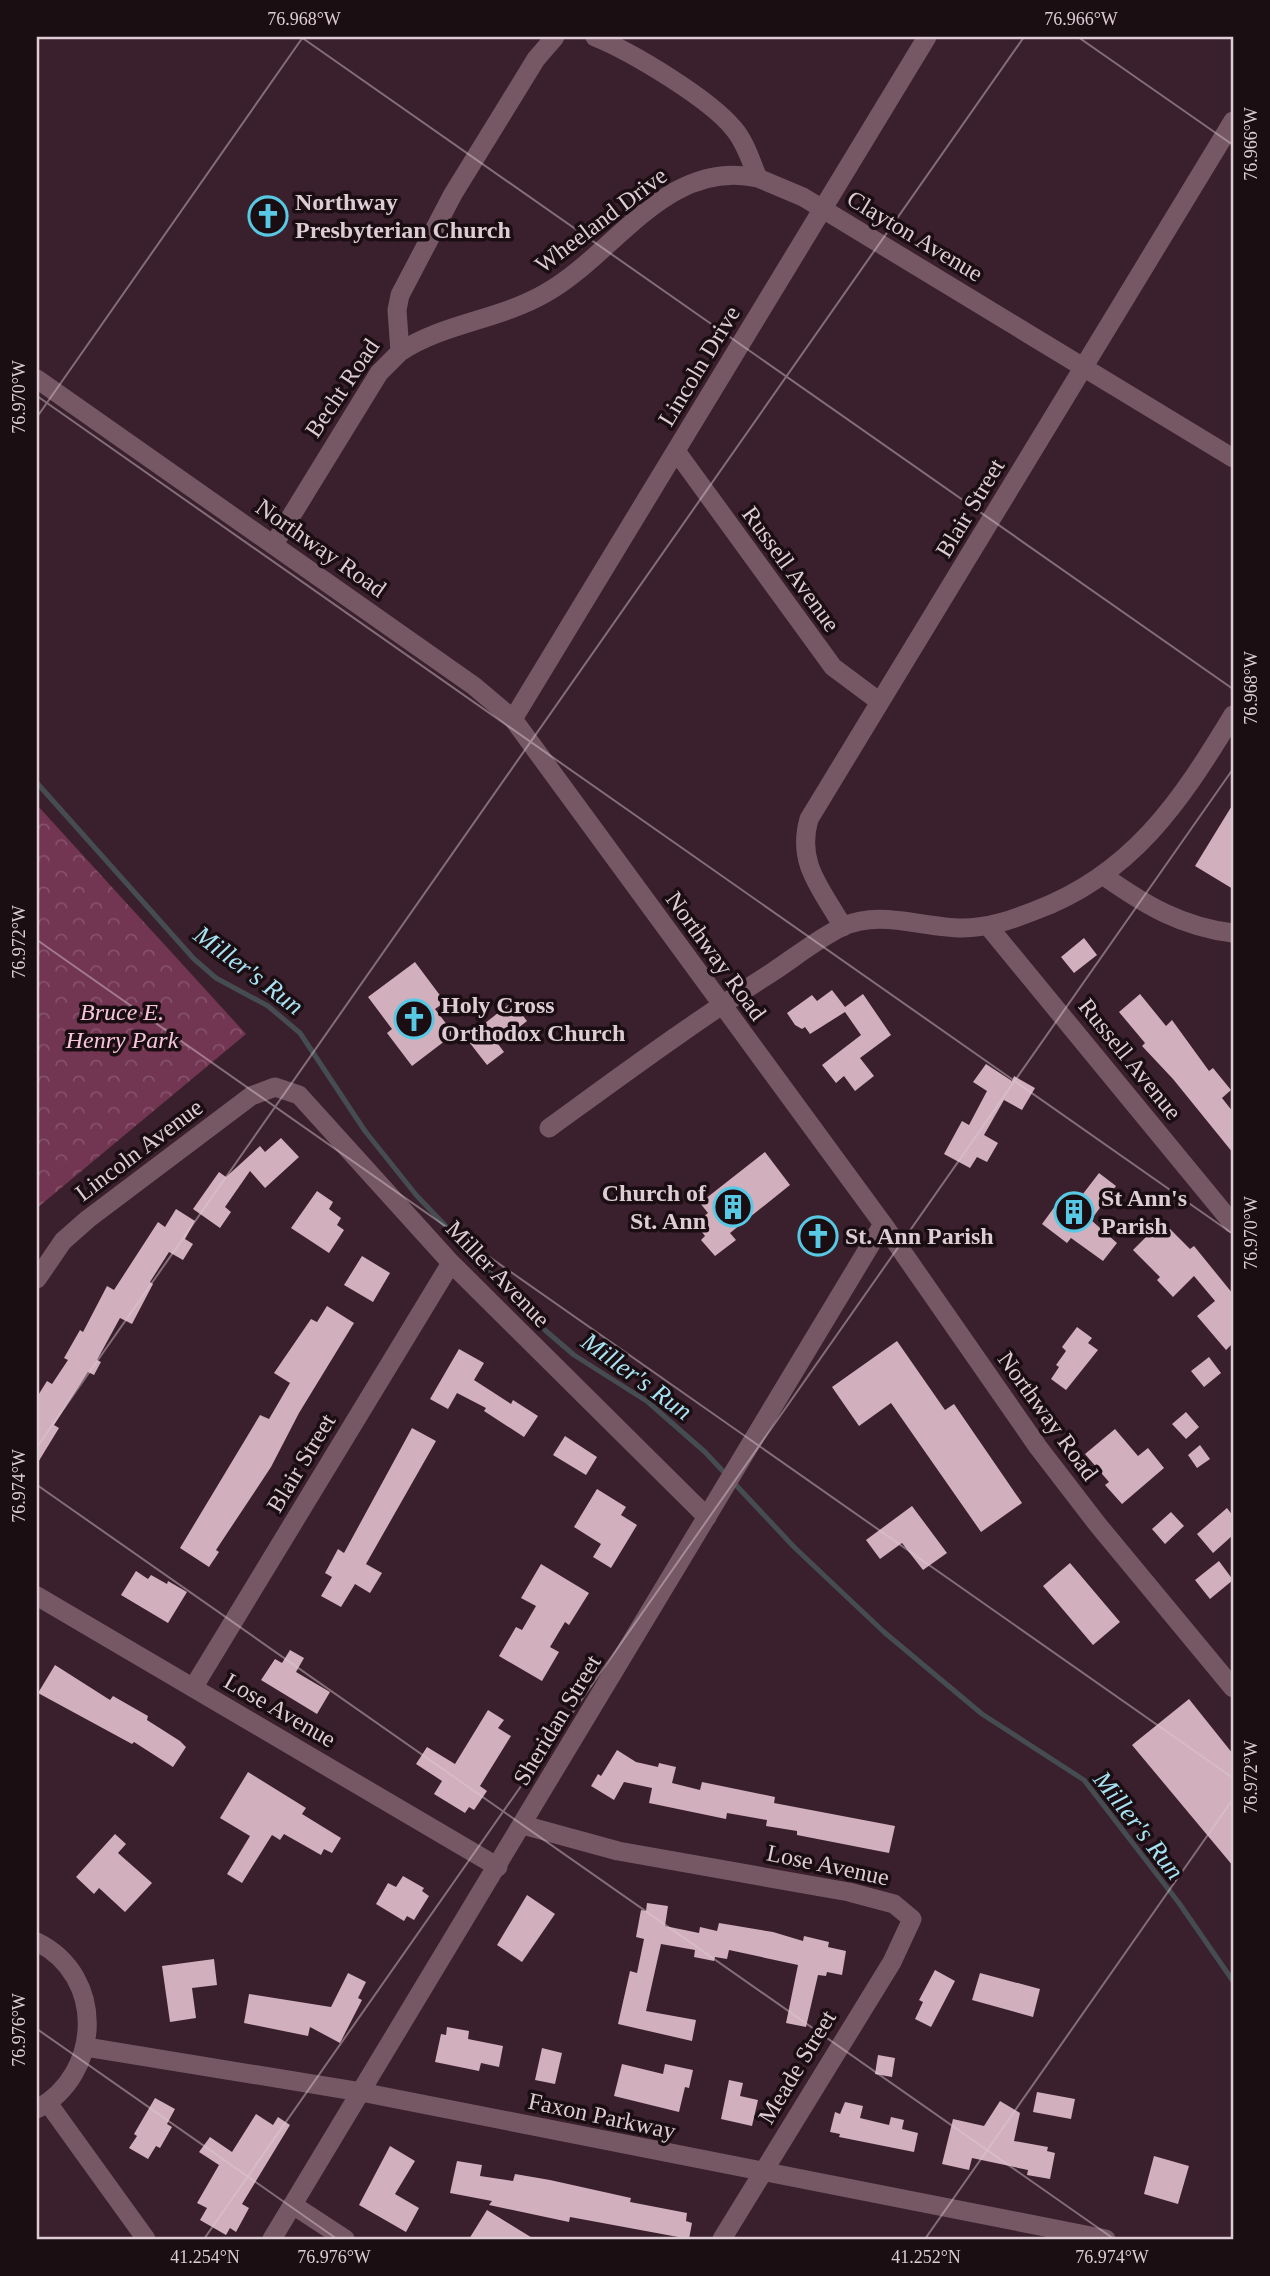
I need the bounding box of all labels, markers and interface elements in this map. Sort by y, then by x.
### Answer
text: 76.968°W [267,9,341,29]
text: 76.966°W [1044,9,1118,29]
text: 76.966°W [1241,107,1261,181]
street label: Wheeland Drive [530,162,672,278]
street label: Clayton Avenue [843,185,987,287]
place label: Northway Presbyterian Church [295,189,511,243]
church icon: Northway Presbyterian Church [247,195,289,237]
street label: Lincoln Drive [653,301,745,431]
street label: Becht Road [300,334,384,442]
text: 76.970°W [9,360,29,434]
street label: Blair Street [931,454,1010,562]
street label: Northway Road [251,494,391,602]
street label: Russell Avenue [737,501,845,637]
text: 76.968°W [1241,651,1261,725]
street label: Northway Road [661,887,771,1025]
text: 76.972°W [9,905,29,979]
water label: Miller's Run [188,919,309,1021]
place label: Holy Cross Orthodox Church [441,992,625,1046]
street label: Russell Avenue [1073,993,1187,1125]
church icon: Holy Cross Orthodox Church [393,998,435,1040]
park label: Bruce E. Henry Park [65,999,179,1053]
street label: Lincoln Avenue [70,1094,208,1206]
place label: Church of St. Ann [602,1180,707,1234]
place label: St Ann's Parish [1101,1185,1187,1239]
building icon: Church of St. Ann [712,1186,754,1228]
building icon: St Ann's Parish [1053,1191,1095,1233]
text: 76.970°W [1241,1196,1261,1270]
church icon: St. Ann Parish [797,1215,839,1257]
street label: Miller Avenue [441,1216,555,1332]
place label: St. Ann Parish [845,1223,994,1249]
water label: Miller's Run [575,1326,697,1426]
street label: Northway Road [993,1347,1103,1485]
street label: Blair Street [262,1409,341,1517]
text: 76.974°W [9,1449,29,1523]
street label: Sheridan Street [508,1650,606,1790]
street label: Lose Avenue [220,1668,340,1752]
text: 76.972°W [1241,1740,1261,1814]
water label: Miller's Run [1087,1765,1190,1885]
street label: Lose Avenue [765,1839,891,1891]
text: 76.976°W [9,1993,29,2067]
street label: Meade Street [753,2005,841,2128]
street label: Faxon Parkway [526,2088,678,2144]
text: 41.254°N [170,2247,240,2267]
text: 76.976°W [297,2247,371,2267]
text: 41.252°N [891,2247,961,2267]
text: 76.974°W [1075,2247,1149,2267]

